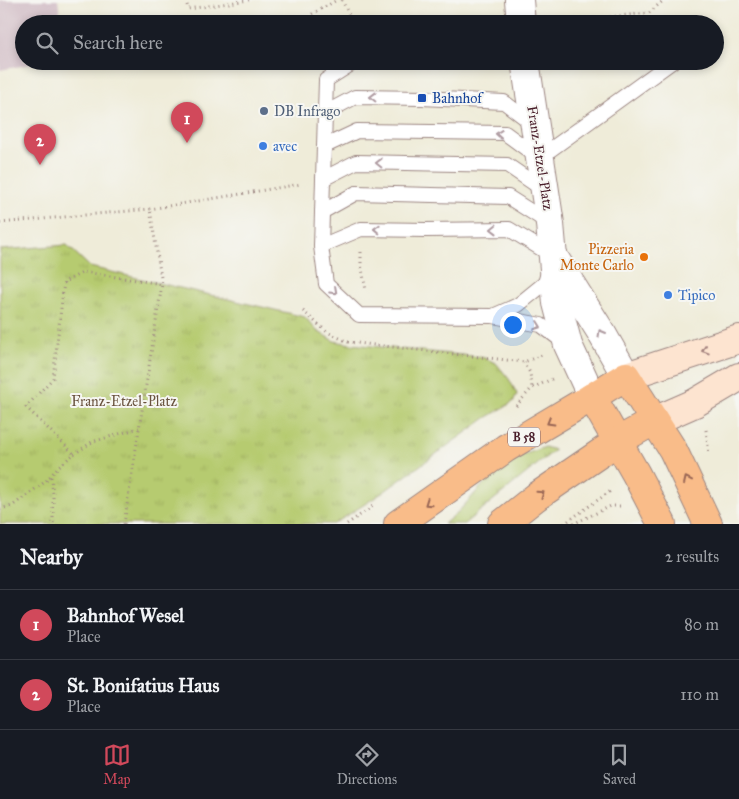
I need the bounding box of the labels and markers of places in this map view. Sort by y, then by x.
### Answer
place label: Bahnhof [432,90,484,107]
marker: Bahnhof [416,92,428,104]
pin: 1 [171,102,203,143]
place label: DB Infrago [274,103,340,120]
marker: DB Infrago [258,105,270,117]
pin: 2 [24,124,56,165]
place label: avec [273,138,297,155]
marker: avec [257,140,269,152]
place label: Pizzeria Monte Carlo [560,241,634,274]
marker: Pizzeria Monte Carlo [638,251,650,263]
place label: Tipico [678,287,715,304]
marker: Tipico [662,289,674,301]

